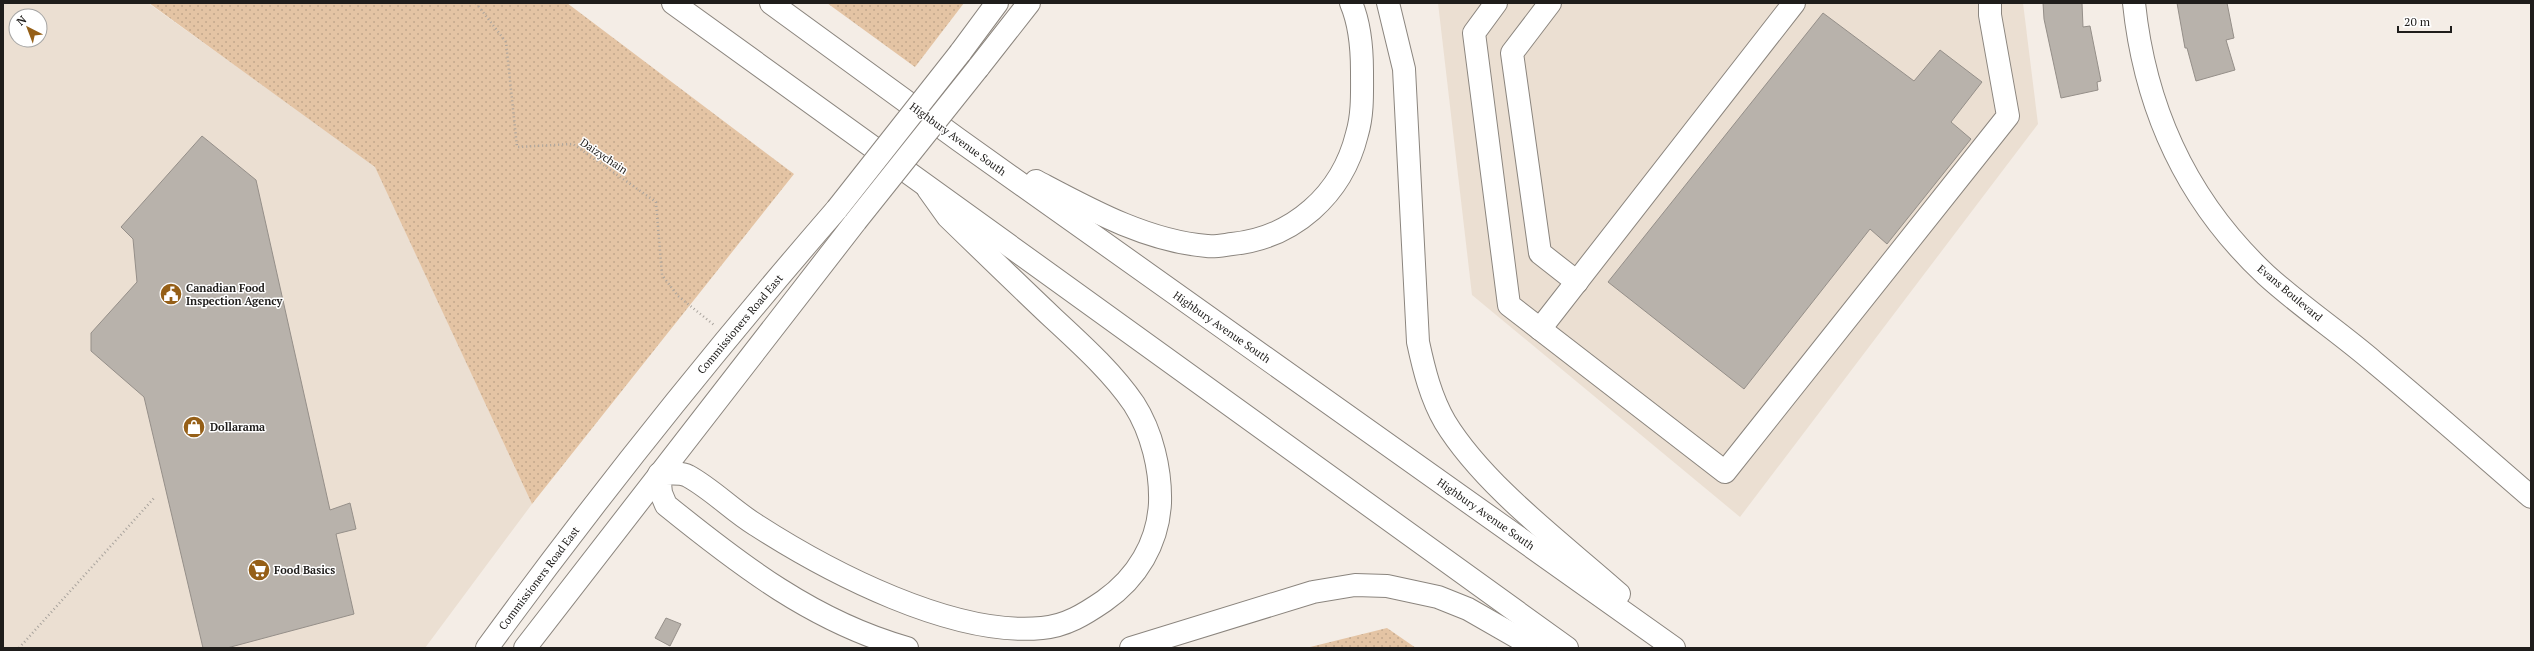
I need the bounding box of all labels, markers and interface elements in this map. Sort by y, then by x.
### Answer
north arrow [8,8,48,48]
scale bar [2398,8,2451,34]
text: N [14,12,30,29]
text: 20 m [2404,14,2431,29]
street label: Highbury Avenue South [907,99,1009,179]
street label: Daizychain [578,135,631,177]
street label: Evans Boulevard [2255,262,2325,324]
street label: Commissioners Road East [694,271,786,377]
public building icon: Canadian Food Inspection Agency [158,281,184,307]
place label: Canadian Food Inspection Agency [186,281,283,308]
street label: Highbury Avenue South [1171,288,1274,366]
shop icon: Dollarama [181,414,207,440]
place label: Dollarama [210,420,265,434]
street label: Highbury Avenue South [1435,475,1538,553]
street label: Commissioners Road East [496,524,582,632]
supermarket icon: Food Basics [246,557,272,583]
place label: Food Basics [274,563,335,577]

